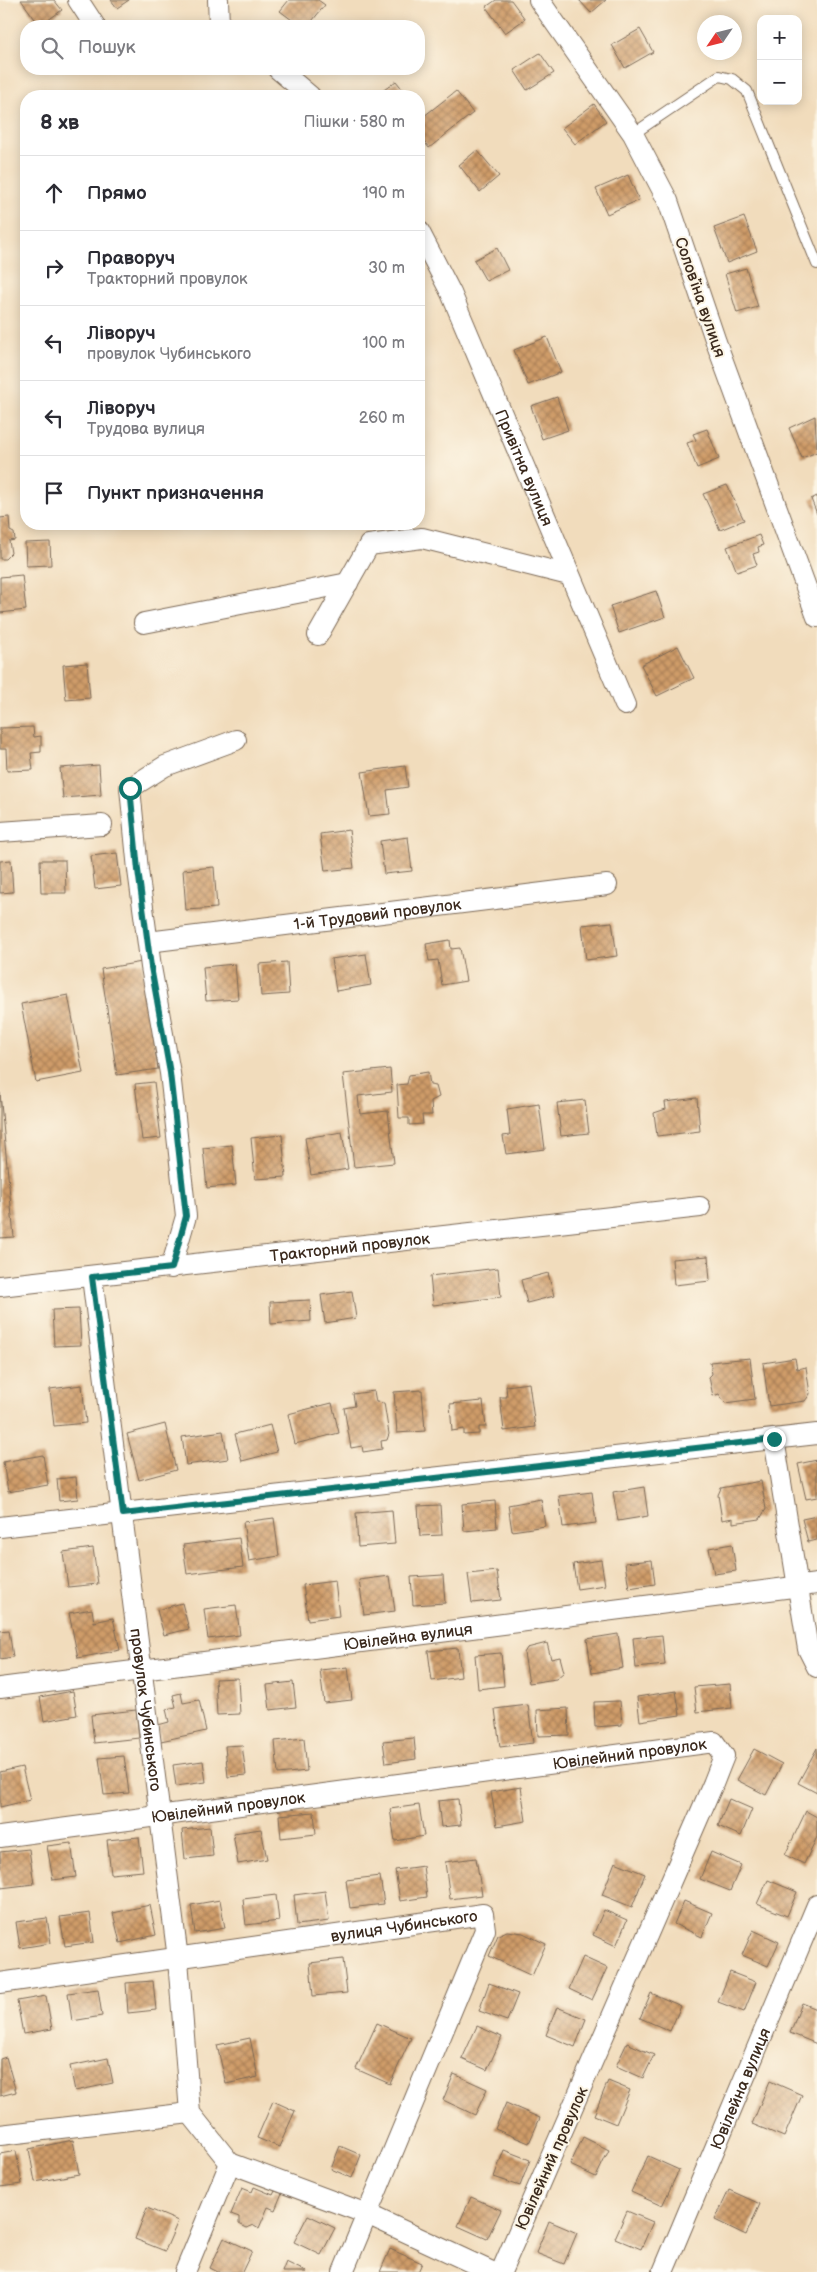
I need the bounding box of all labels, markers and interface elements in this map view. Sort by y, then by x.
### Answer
north arrow [697,15,742,60]
map controls [757,15,802,105]
button: + [757,15,802,60]
search box [20,20,425,75]
icon: search [38,34,66,62]
text: Пошук [78,36,136,59]
button: − [757,60,802,105]
text: 8 хв [40,110,79,135]
text: Пішки · 580 m [303,113,405,132]
icon: ahead [40,179,68,207]
text: Прямо [87,182,147,205]
text: 190 m [363,184,405,203]
street label: Соловʼїна вулиця [670,235,729,360]
text: Праворуч [87,247,175,270]
icon: right [40,254,68,282]
text: 30 m [368,259,405,278]
text: Тракторний провулок [87,270,248,289]
text: Ліворуч [87,322,156,345]
icon: left [40,329,68,357]
text: 100 m [362,334,405,353]
text: провулок Чубинського [87,345,251,364]
text: Ліворуч [87,397,156,420]
icon: left [40,404,68,432]
street label: Привітна вулиця [490,407,556,529]
text: 260 m [359,409,405,428]
text: Трудова вулиця [87,420,205,439]
icon: arrive [40,479,68,507]
text: Пункт призначення [87,482,264,505]
route start [119,777,142,800]
street label: 1-й Трудовий провулок [293,895,463,935]
street label: Тракторний провулок [269,1230,431,1266]
route end [763,1428,786,1451]
street label: Ювілейна вулиця [342,1620,474,1655]
street label: провулок Чубинського [125,1627,165,1792]
street label: Ювілейний провулок [552,1735,708,1774]
street label: Ювілейний провулок [150,1788,307,1828]
street label: вулиця Чубинського [330,1907,479,1947]
street label: Ювілейна вулиця [707,2025,775,2153]
street label: Ювілейний провулок [512,2084,593,2233]

